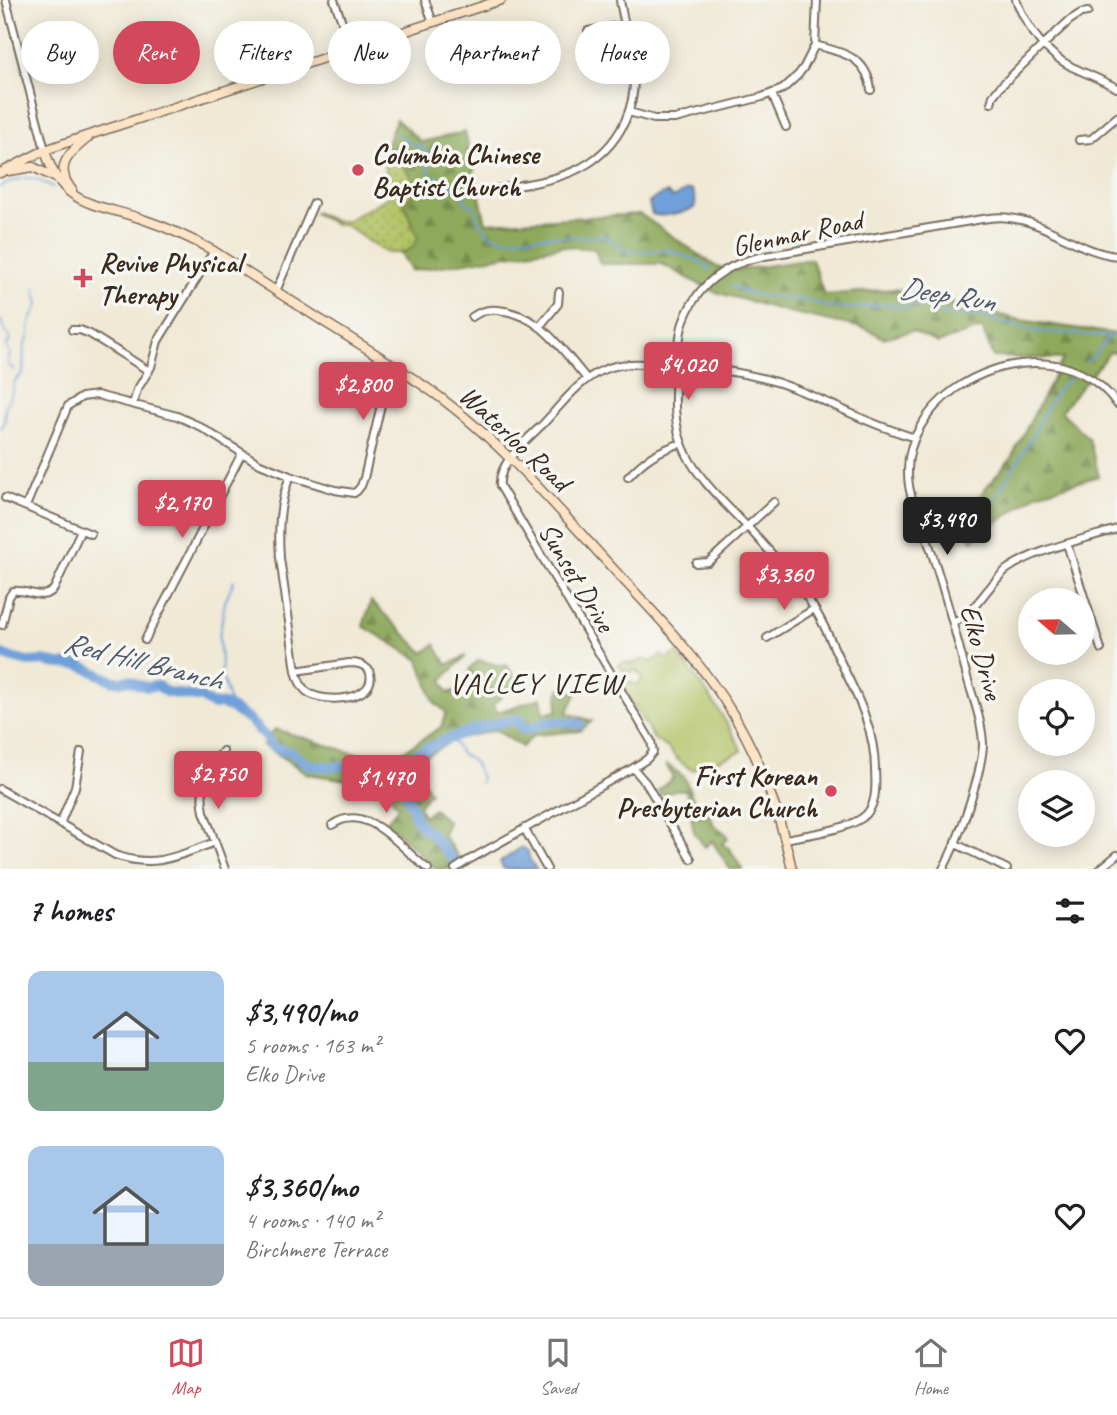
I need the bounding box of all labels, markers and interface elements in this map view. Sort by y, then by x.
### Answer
chip: Buy [21,21,99,84]
chip: Rent [113,21,200,84]
chip: Filters [214,21,314,84]
chip: New [328,21,411,84]
chip: Apartment [425,21,561,84]
chip: House [575,21,670,84]
place label: Columbia Chinese Baptist Church [372,137,541,204]
marker: Columbia Chinese Baptist Church [350,162,366,178]
street label: Glenmar Road [729,201,869,264]
place label: Revive Physical Therapy [99,245,248,312]
marker: Revive Physical Therapy [73,268,93,288]
water label: Deep Run [897,268,999,321]
pin: $4,020 [631,342,745,402]
text: $4,020 [660,350,716,379]
pin: $2,800 [306,362,420,422]
text: $2,800 [335,370,391,399]
street label: Waterloo Road [452,378,581,501]
pin: $2,170 [125,480,239,540]
text: $2,170 [154,488,210,517]
pin: $3,490 [890,498,1004,557]
text: $3,490 [919,505,975,534]
street label: Sunset Drive [531,516,624,639]
pin: $3,360 [727,552,841,612]
text: $3,360 [756,560,812,589]
north arrow [1018,588,1096,665]
map controls [1018,588,1095,847]
street label: Elko Drive [953,601,1012,705]
water label: Red Hill Branch [60,623,228,699]
district label: VALLEY VIEW [449,664,626,702]
button: locate [1018,679,1095,756]
pin: $2,750 [161,752,275,811]
pin: $1,470 [329,756,443,815]
place label: First Korean Presbyterian Church [616,758,818,825]
text: $2,750 [190,759,246,788]
text: $1,470 [358,763,414,792]
button: layers [1018,770,1095,847]
marker: First Korean Presbyterian Church [823,783,839,799]
text: 7 homes [28,892,113,930]
icon: filters [1051,892,1089,930]
text: $3,490/mo [245,993,357,1031]
icon: home [84,999,168,1083]
icon: heart [1051,1022,1089,1060]
text: 5 rooms · 163 m² [245,1031,380,1060]
text: Elko Drive [245,1060,324,1089]
text: $3,360/mo [245,1168,358,1206]
icon: home [84,1174,168,1258]
icon: heart [1051,1197,1089,1235]
text: 4 rooms · 140 m² [245,1206,380,1235]
text: Birchmere Terrace [245,1235,387,1264]
tab: Map [167,1334,205,1400]
tab: Saved [539,1334,577,1400]
tab: Home [912,1334,950,1400]

